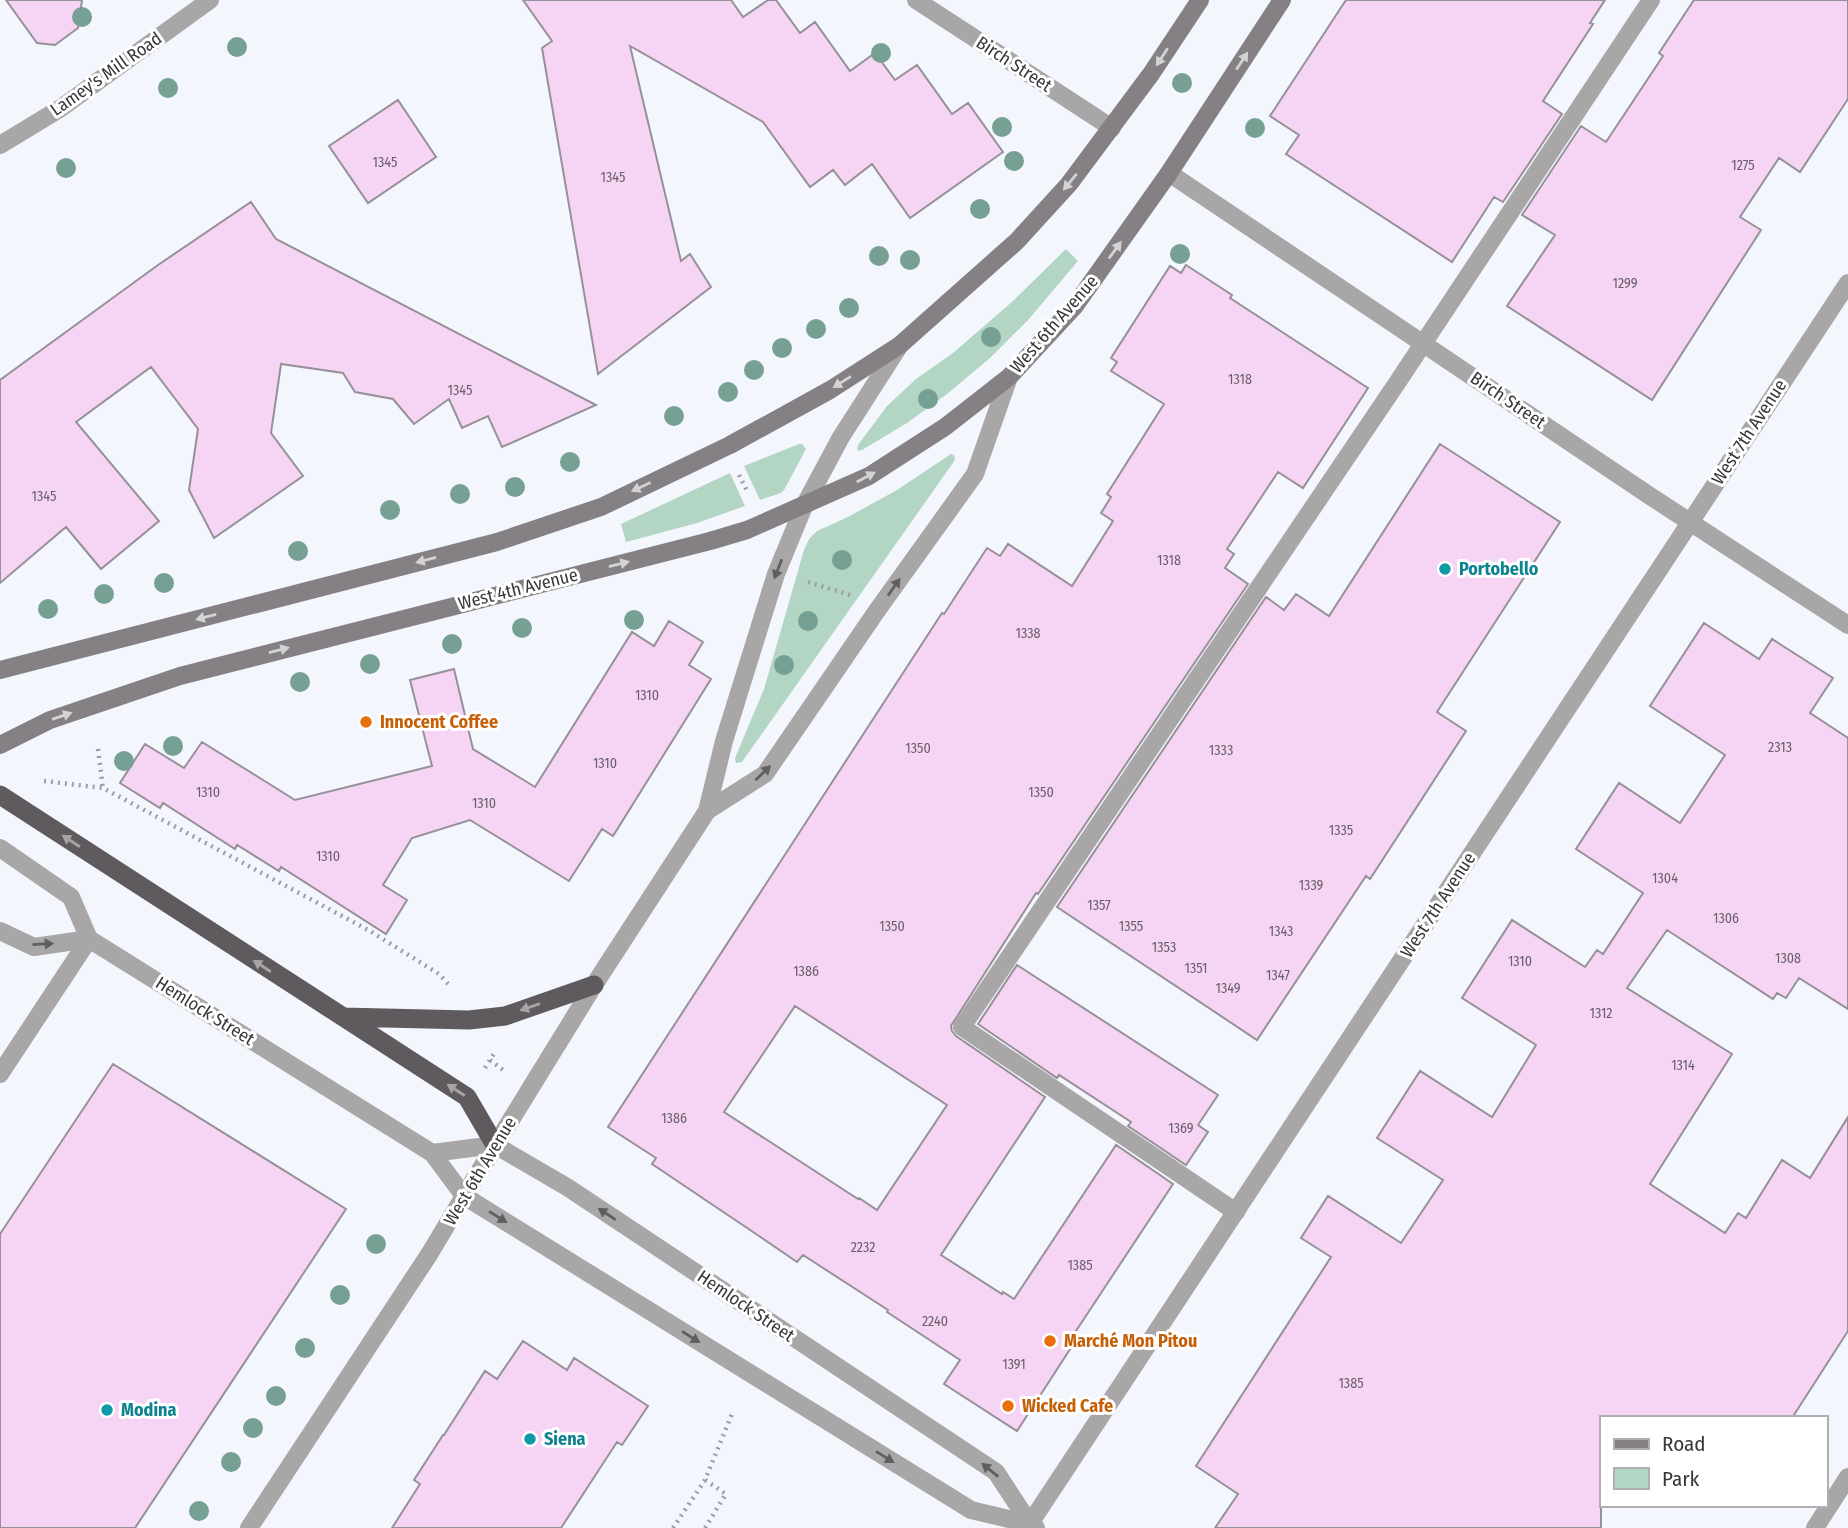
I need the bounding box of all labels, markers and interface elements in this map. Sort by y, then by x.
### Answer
street label: Lamey's Mill Road [46,27,166,121]
street label: Birch Street [972,31,1056,97]
one-way arrow [1155,48,1169,66]
one-way arrow [1235,52,1249,70]
house number: 1345 [373,154,397,171]
house number: 1275 [1731,157,1755,174]
house number: 1345 [601,169,625,186]
one-way arrow [1063,173,1078,191]
one-way arrow [1108,241,1122,259]
street label: West 6th Avenue [1005,270,1103,377]
house number: 1299 [1612,275,1638,292]
street label: Birch Street [1466,367,1550,433]
house number: 1318 [1228,371,1252,388]
one-way arrow [832,375,852,388]
street label: West 7th Avenue [1707,375,1791,489]
house number: 1345 [448,382,472,399]
one-way arrow [856,471,876,483]
one-way arrow [631,482,651,493]
house number: 1345 [32,488,56,505]
house number: 1318 [1157,552,1181,569]
one-way arrow [415,555,437,566]
one-way arrow [608,558,630,569]
one-way arrow [773,558,784,579]
place label: Portobello [1459,558,1539,580]
marker: Portobello [1437,561,1453,577]
street label: West 4th Avenue [456,563,580,614]
one-way arrow [887,578,901,596]
one-way arrow [194,612,216,623]
house number: 1338 [1015,625,1041,642]
one-way arrow [268,644,290,655]
house number: 1310 [635,687,659,704]
one-way arrow [51,710,72,721]
place label: Innocent Coffee [380,711,498,733]
marker: Innocent Coffee [358,714,374,730]
house number: 2313 [1768,739,1792,756]
house number: 1350 [905,740,931,757]
house number: 1333 [1209,742,1233,759]
house number: 1310 [593,755,617,772]
one-way arrow [755,765,772,781]
house number: 1310 [196,784,220,801]
house number: 1350 [1028,784,1054,801]
house number: 1310 [472,795,496,812]
house number: 1335 [1329,822,1353,839]
one-way arrow [62,835,81,848]
house number: 1310 [316,848,340,865]
street label: West 7th Avenue [1396,848,1480,962]
house number: 1304 [1652,870,1678,887]
house number: 1339 [1299,877,1324,894]
house number: 1357 [1087,897,1111,914]
house number: 1306 [1713,910,1739,927]
house number: 1350 [879,918,905,935]
house number: 1355 [1119,918,1143,935]
house number: 1343 [1269,923,1293,940]
one-way arrow [32,939,54,950]
house number: 1353 [1152,939,1176,956]
house number: 1308 [1775,950,1801,967]
house number: 1310 [1508,953,1532,970]
one-way arrow [252,959,272,972]
house number: 1351 [1185,960,1207,977]
house number: 1386 [793,963,819,980]
house number: 1347 [1266,967,1290,984]
street label: Hemlock Street [152,972,259,1050]
house number: 1349 [1215,980,1241,997]
one-way arrow [519,1002,540,1013]
house number: 1312 [1589,1005,1613,1022]
house number: 1314 [1671,1057,1695,1074]
one-way arrow [446,1084,466,1097]
house number: 1386 [661,1110,687,1127]
street label: West 6th Avenue [439,1113,521,1229]
house number: 1369 [1168,1120,1194,1137]
one-way arrow [597,1208,616,1221]
one-way arrow [488,1210,507,1223]
house number: 2232 [851,1239,875,1256]
house number: 1385 [1067,1257,1093,1274]
street label: Hemlock Street [693,1265,799,1347]
house number: 2240 [922,1313,948,1330]
one-way arrow [682,1330,701,1343]
place label: Marché Mon Pitou [1064,1330,1197,1352]
marker: Marché Mon Pitou [1042,1333,1058,1349]
house number: 1391 [1002,1356,1026,1373]
house number: 1385 [1338,1375,1364,1392]
place label: Wicked Cafe [1022,1395,1113,1417]
marker: Wicked Cafe [1000,1398,1016,1414]
place label: Modina [121,1399,176,1421]
marker: Modina [99,1402,115,1418]
legend [1600,1416,1827,1507]
place label: Siena [544,1428,586,1450]
marker: Siena [522,1431,538,1447]
text: Road [1662,1431,1706,1457]
one-way arrow [875,1450,894,1463]
one-way arrow [981,1462,999,1477]
text: Park [1662,1466,1700,1492]

